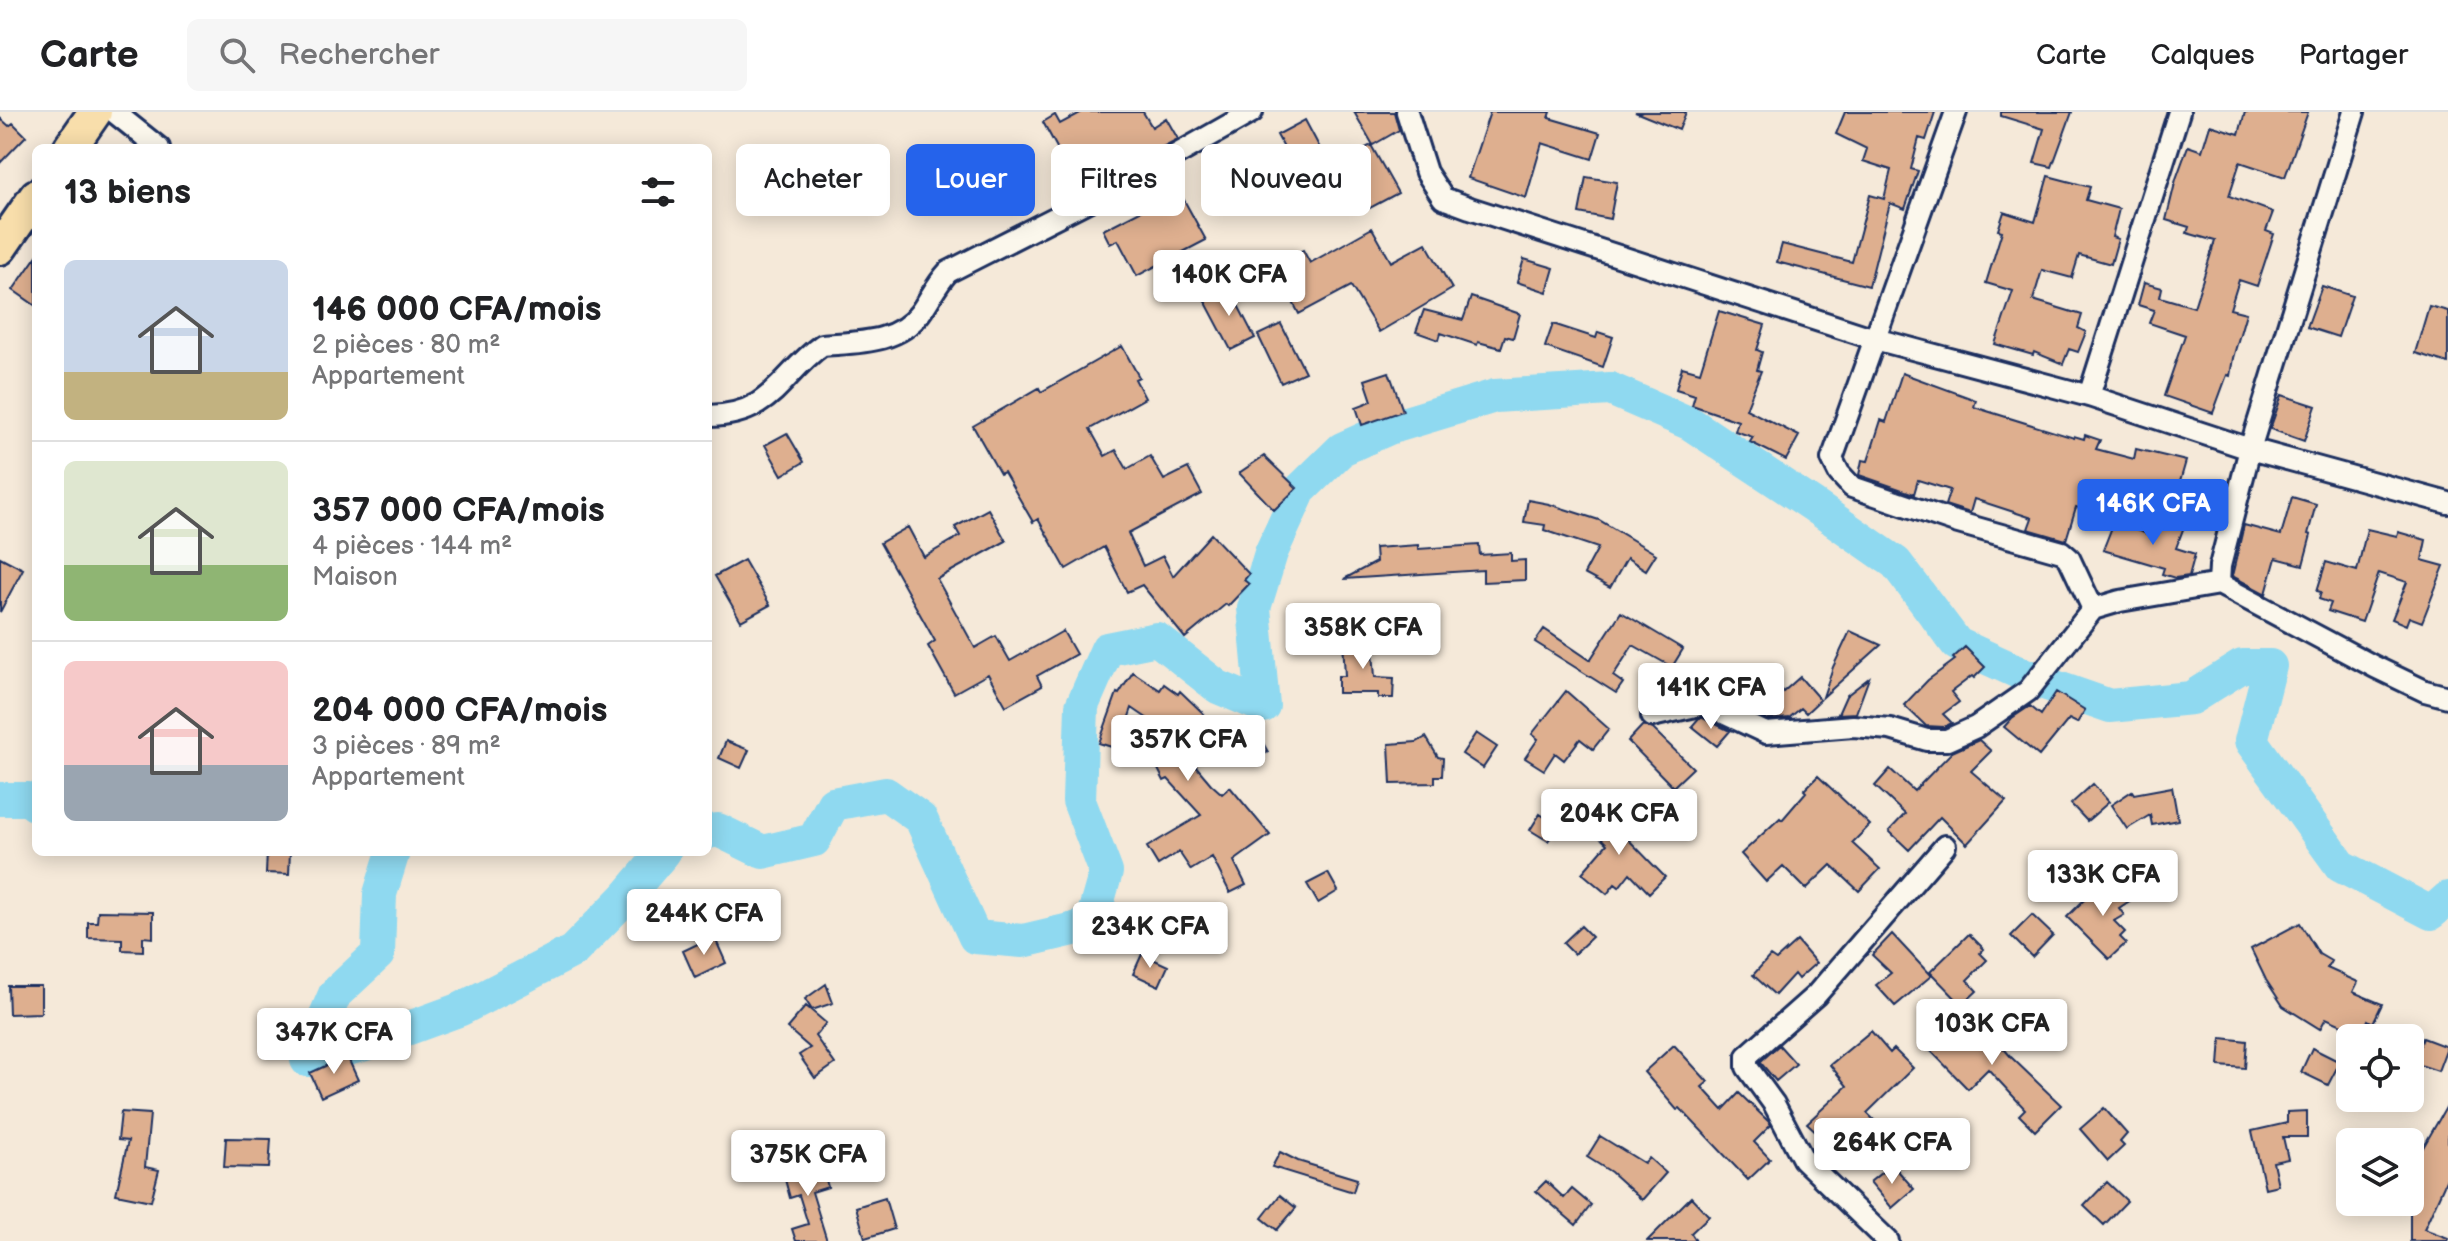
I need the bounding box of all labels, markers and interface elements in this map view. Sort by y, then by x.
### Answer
search box [187,19,747,91]
text: Carte [40,33,139,78]
icon: search [215,33,259,77]
text: Rechercher [279,37,439,73]
text: Carte [2036,39,2106,72]
text: Calques [2150,39,2255,72]
text: Partager [2299,39,2408,72]
chip: Acheter [736,144,890,216]
chip: Louer [906,144,1035,216]
chip: Filtres [1051,144,1185,216]
chip: Nouveau [1201,144,1371,216]
icon: filters [636,170,680,214]
text: 13 biens [64,172,191,213]
pin: 140K CFA [1146,250,1312,318]
text: 140K CFA [1171,260,1287,291]
text: 146 000 CFA/mois [312,289,601,330]
icon: home [128,292,224,388]
text: 2 pièces · 80 m² [312,330,500,361]
text: Appartement [312,361,465,392]
pin: 146K CFA [2070,479,2236,547]
text: 146K CFA [2095,489,2211,520]
text: 357 000 CFA/mois [312,490,605,531]
icon: home [128,493,224,589]
text: 4 pièces · 144 m² [312,531,512,562]
text: Maison [312,562,398,593]
pin: 358K CFA [1280,603,1446,671]
text: 358K CFA [1304,613,1422,644]
pin: 141K CFA [1628,663,1794,731]
text: 141K CFA [1656,673,1766,704]
text: 204 000 CFA/mois [312,690,608,731]
icon: home [128,693,224,789]
pin: 357K CFA [1105,715,1271,783]
text: 357K CFA [1129,725,1247,756]
text: 3 pièces · 89 m² [312,731,501,762]
text: Appartement [312,762,465,793]
pin: 204K CFA [1536,789,1702,857]
text: 204K CFA [1559,799,1679,830]
pin: 133K CFA [2020,850,2186,918]
text: 133K CFA [2046,860,2160,891]
pin: 244K CFA [621,889,787,957]
text: 244K CFA [645,899,763,930]
pin: 234K CFA [1067,902,1233,970]
text: 234K CFA [1091,912,1209,943]
pin: 103K CFA [1909,999,2075,1067]
pin: 347K CFA [251,1008,417,1076]
text: 103K CFA [1934,1009,2050,1040]
text: 347K CFA [275,1018,393,1049]
map controls [2336,1024,2424,1216]
button: locate [2336,1024,2424,1112]
pin: 264K CFA [1809,1118,1975,1186]
text: 264K CFA [1832,1128,1952,1159]
button: layers [2336,1128,2424,1216]
pin: 375K CFA [725,1130,891,1198]
text: 375K CFA [749,1140,867,1171]

